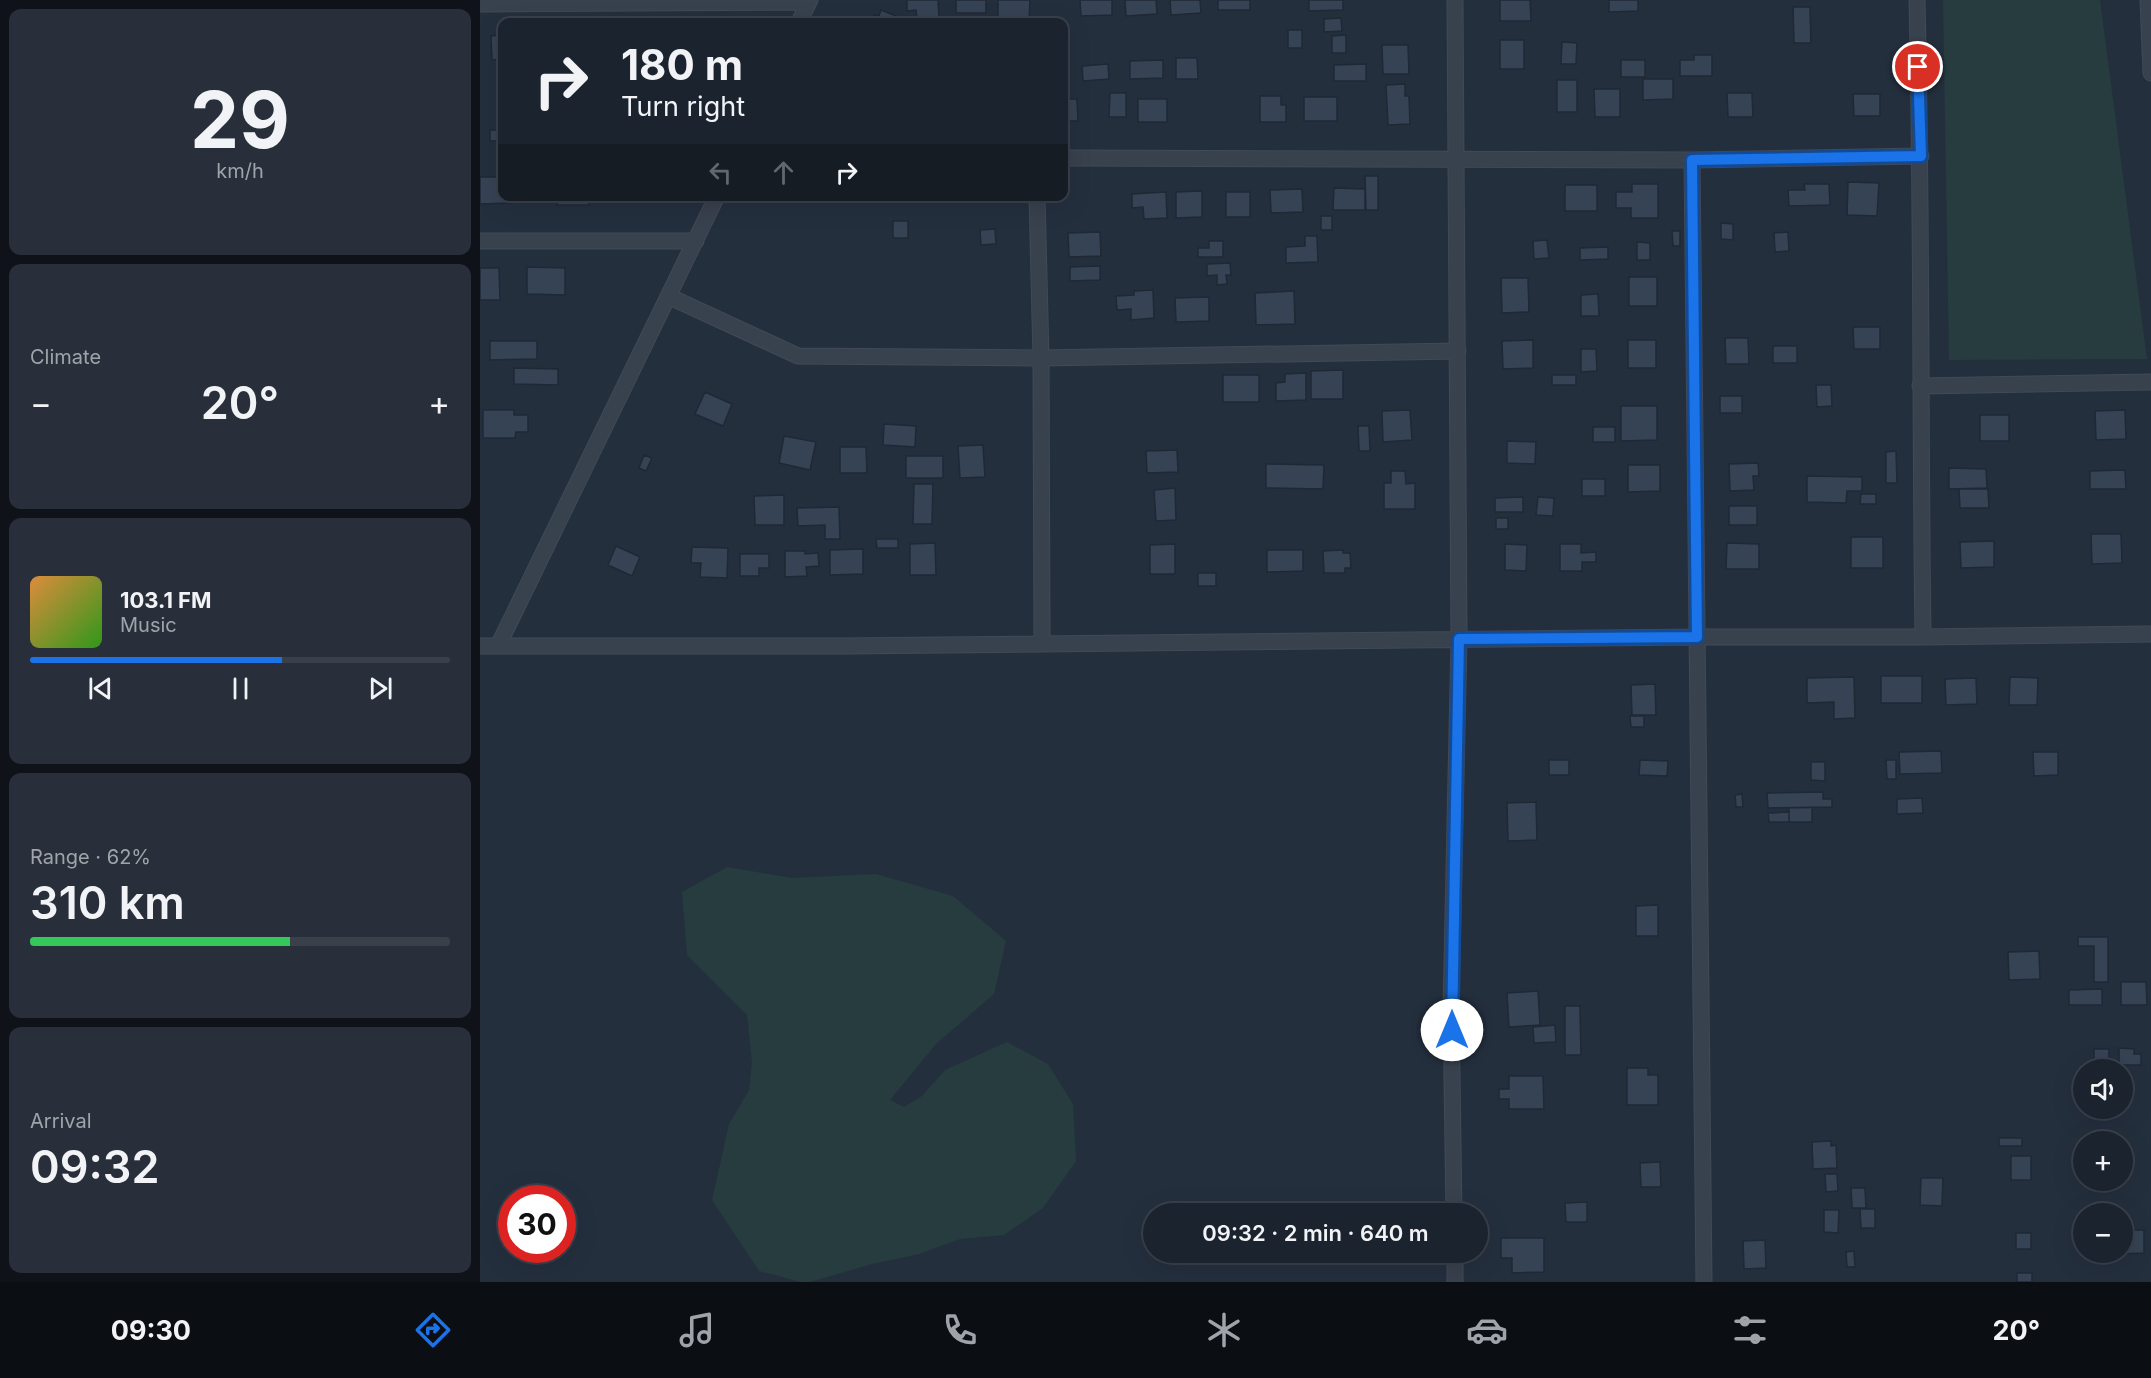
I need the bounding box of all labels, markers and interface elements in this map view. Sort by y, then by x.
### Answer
text: 180 m [621,39,743,90]
pin [1892,41,1943,92]
icon: right [522,42,600,120]
icon: arrive [1901,50,1934,83]
text: 29 [190,72,290,167]
text: Turn right [621,90,745,123]
icon: left [704,156,737,189]
icon: ahead [767,156,800,189]
icon: right [830,156,863,189]
text: km/h [216,159,264,183]
text: Climate [30,345,101,369]
text: 20° [201,375,279,430]
text: − [30,383,52,423]
text: + [428,383,450,423]
text: 103.1 FM [120,587,212,613]
text: Music [120,613,177,637]
icon: previous [84,672,117,705]
icon: pause [224,672,257,705]
icon: next [364,672,397,705]
text: Range · 62% [30,845,151,869]
text: 310 km [30,875,185,930]
position arrow [1420,998,1484,1062]
map controls [2073,1059,2133,1263]
button: sound [2073,1059,2133,1119]
text: Arrival [30,1109,92,1133]
button: + [2073,1131,2133,1191]
text: 09:32 [30,1139,160,1194]
speed limit sign: 30 [498,1185,576,1263]
button: − [2073,1203,2133,1263]
text: 09:32 · 2 min · 640 m [1202,1220,1429,1246]
icon: directions [412,1309,454,1351]
icon: music [676,1309,718,1351]
icon: phone [939,1309,981,1351]
icon: climate [1203,1309,1245,1351]
icon: car [1466,1309,1508,1351]
icon: filters [1729,1309,1771,1351]
text: 09:30 [111,1314,191,1347]
text: 20° [1993,1314,2040,1347]

